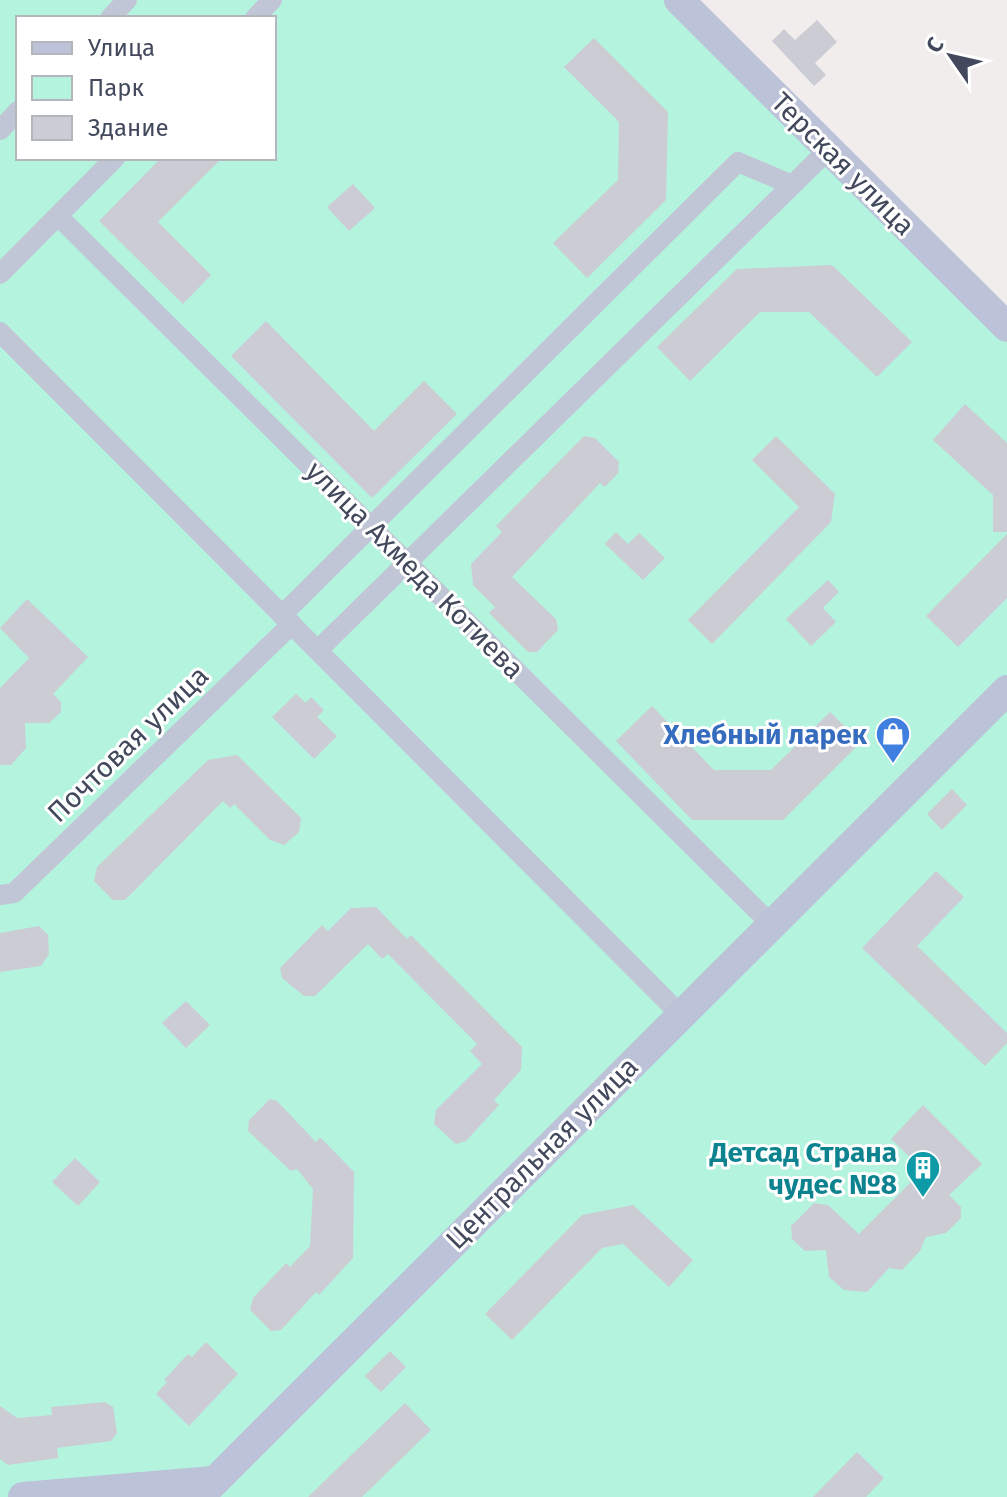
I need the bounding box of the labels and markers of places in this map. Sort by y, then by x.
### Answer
shop icon: Хлебный ларек [874,715,912,765]
place label: Хлебный ларек [663,718,868,751]
place label: Детсад Страна чудес №8 [709,1136,897,1201]
building icon: Детсад Страна чудес №8 [904,1149,942,1199]

